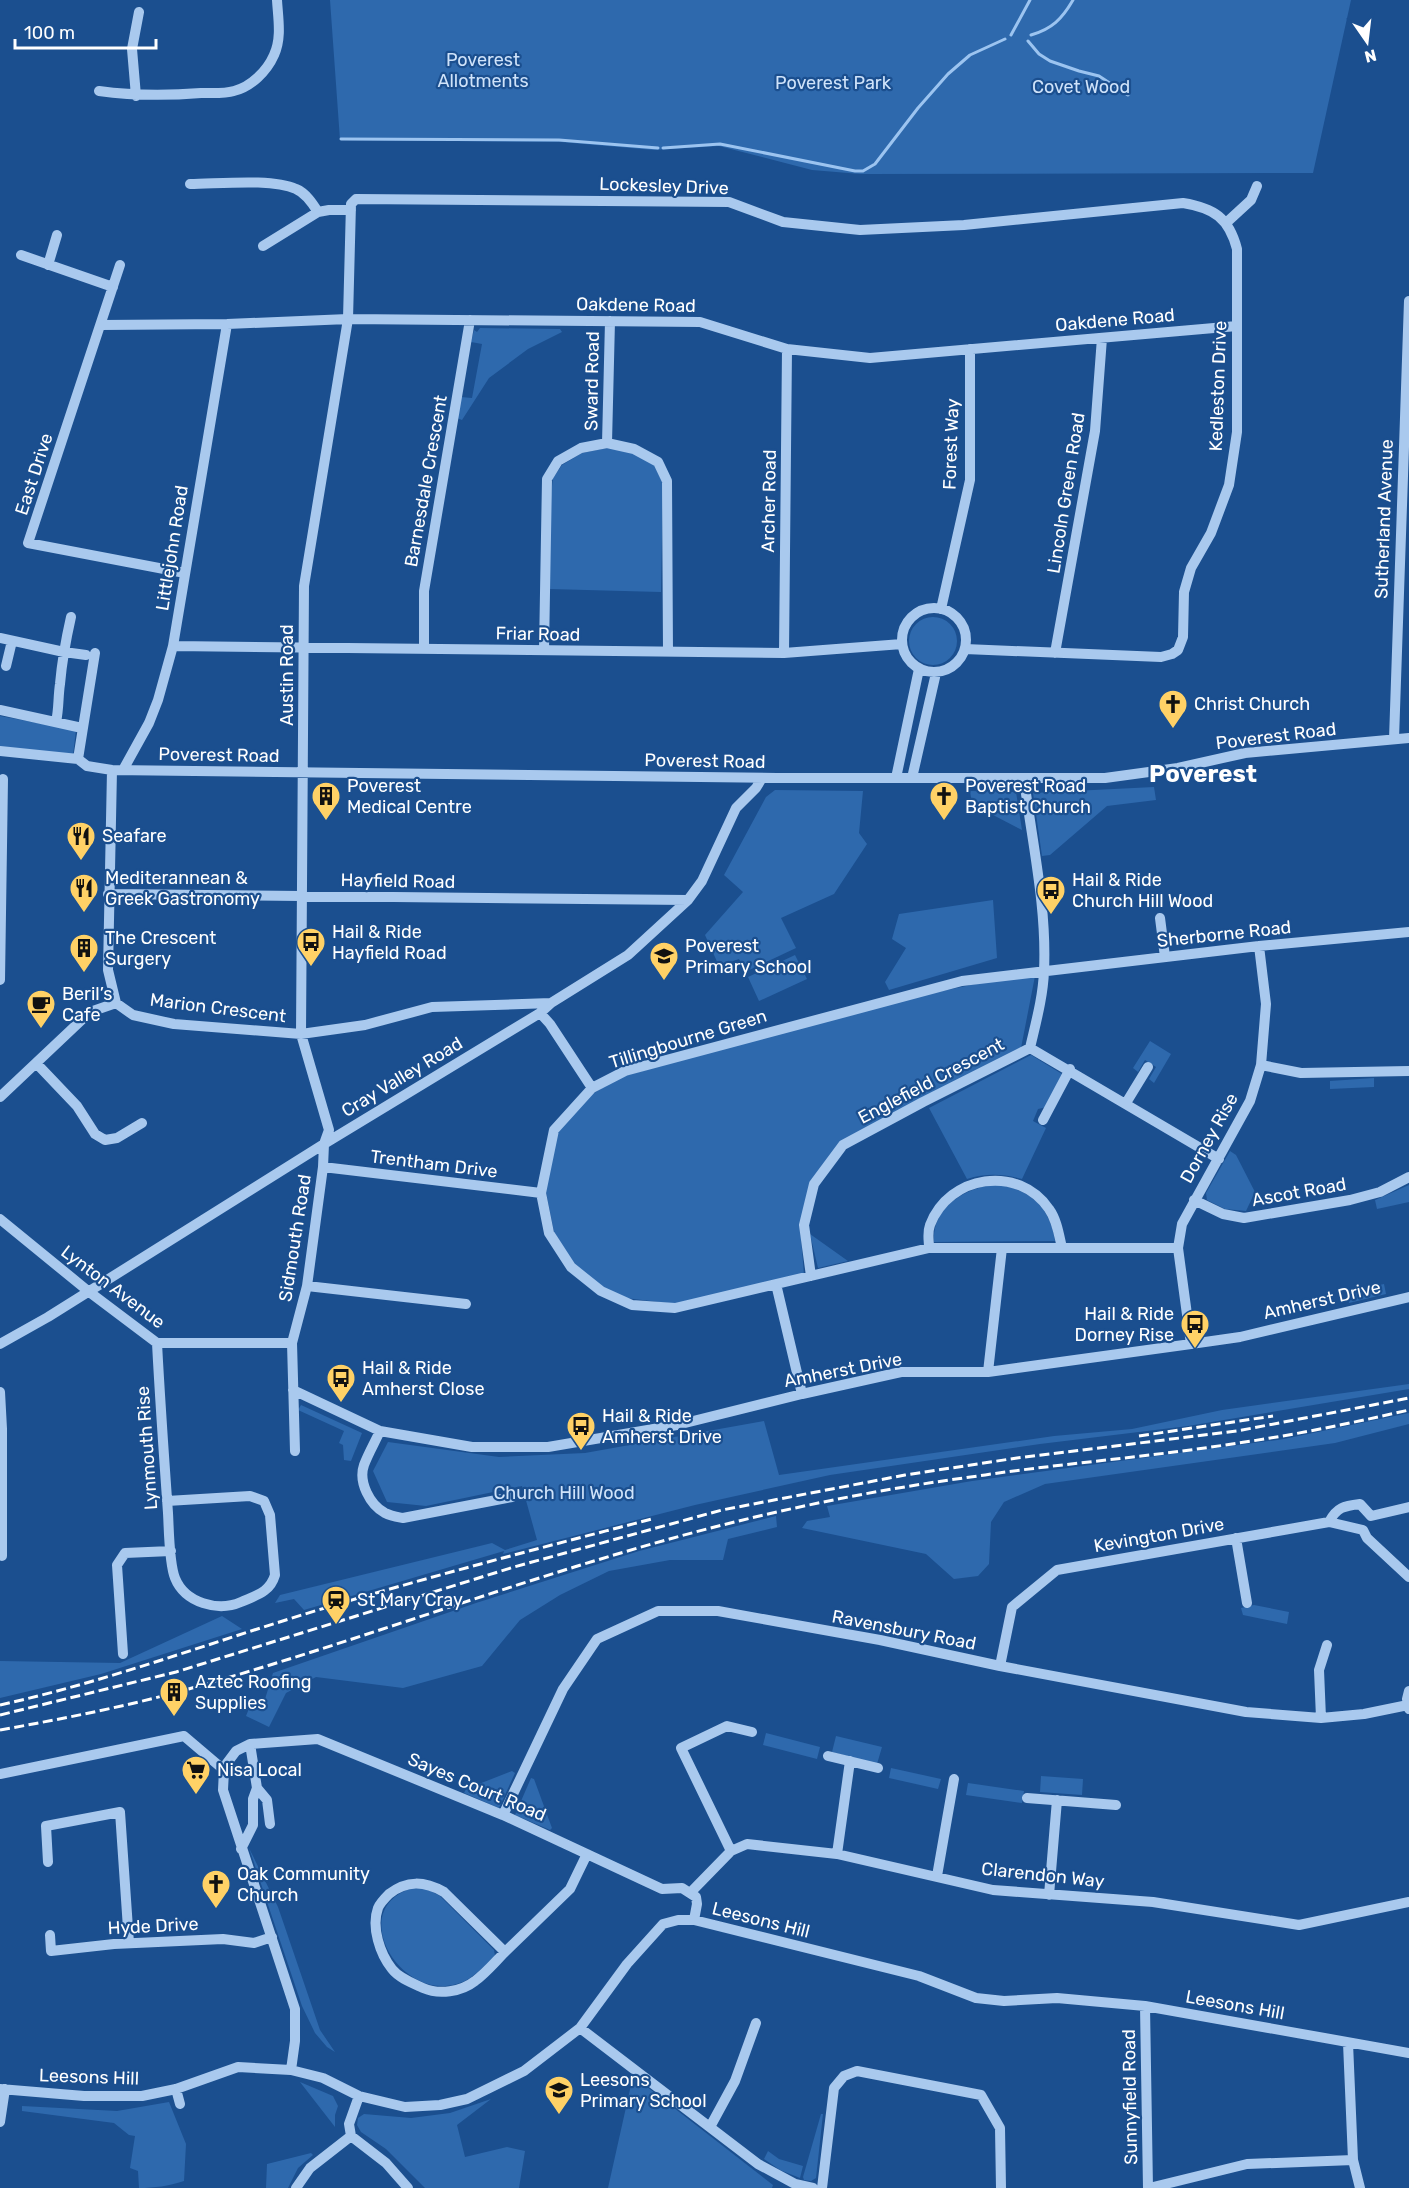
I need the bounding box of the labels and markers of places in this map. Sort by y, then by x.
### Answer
church icon: Christ Church [1157,688,1189,730]
place label: Christ Church [1194,693,1310,715]
place label: Poverest Medical Centre [347,775,472,818]
place label: Poverest Road Baptist Church [965,775,1091,818]
building icon: Poverest Medical Centre [310,780,342,822]
church icon: Poverest Road Baptist Church [928,780,960,822]
restaurant icon: Seafare [65,820,97,862]
place label: Seafare [102,825,167,847]
place label: Mediterannean & Greek Gastronomy [105,867,260,910]
place label: Hail & Ride Church Hill Wood [1072,869,1213,912]
restaurant icon: Mediterannean & Greek Gastronomy [68,872,100,914]
bus stop icon: Hail & Ride Church Hill Wood [1035,874,1067,916]
place label: Hail & Ride Hayfield Road [332,921,447,964]
bus stop icon: Hail & Ride Hayfield Road [295,926,327,968]
place label: The Crescent Surgery [105,927,216,970]
building icon: The Crescent Surgery [68,932,100,974]
place label: Poverest Primary School [685,935,812,978]
school or university icon: Poverest Primary School [648,940,680,982]
place label: Beril’s Cafe [62,983,112,1026]
cafe icon: Beril’s Cafe [25,988,57,1030]
place label: Hail & Ride Dorney Rise [1075,1303,1174,1346]
bus stop icon: Hail & Ride Dorney Rise [1179,1308,1211,1350]
place label: Hail & Ride Amherst Close [362,1357,485,1400]
bus stop icon: Hail & Ride Amherst Close [325,1362,357,1404]
place label: Hail & Ride Amherst Drive [602,1405,722,1448]
bus stop icon: Hail & Ride Amherst Drive [565,1410,597,1452]
station icon: St Mary Cray [320,1584,352,1626]
place label: St Mary Cray [357,1589,463,1611]
place label: Aztec Roofing Supplies [195,1671,311,1714]
building icon: Aztec Roofing Supplies [158,1676,190,1718]
supermarket icon: Nisa Local [180,1754,212,1796]
place label: Nisa Local [217,1759,302,1781]
place label: Oak Community Church [237,1863,370,1906]
church icon: Oak Community Church [200,1868,232,1910]
place label: Leesons Primary School [580,2069,707,2112]
school or university icon: Leesons Primary School [543,2074,575,2116]

